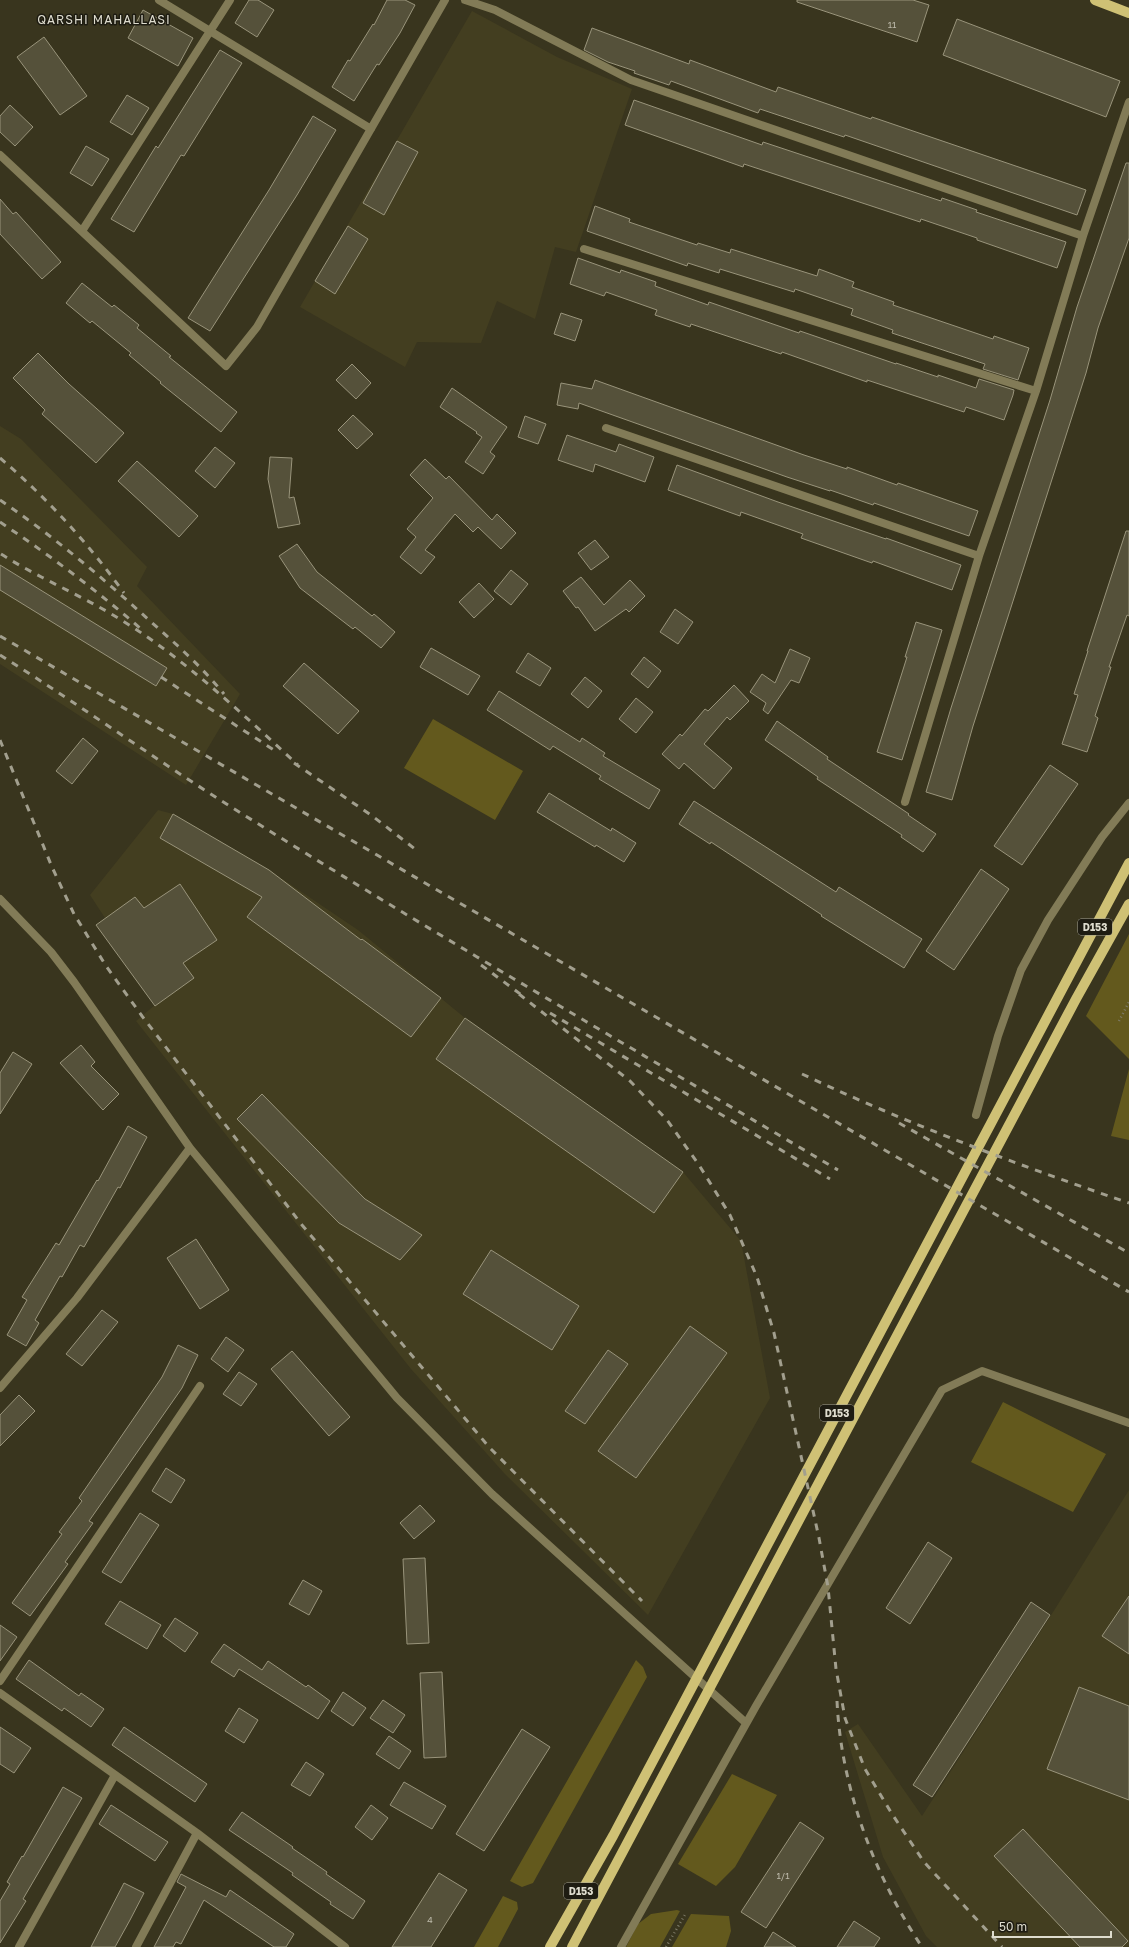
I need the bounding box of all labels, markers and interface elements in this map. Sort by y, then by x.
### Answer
district label: QARSHI MAHALLASI [37,12,171,27]
house number: 11 [888,19,897,30]
road number: D153 [1078,919,1112,935]
road number: D153 [820,1405,854,1421]
house number: 1/1 [776,1870,790,1881]
road number: D153 [564,1883,598,1899]
scale bar [993,1913,1111,1939]
house number: 4 [427,1914,433,1925]
text: 50 m [999,1919,1027,1934]

